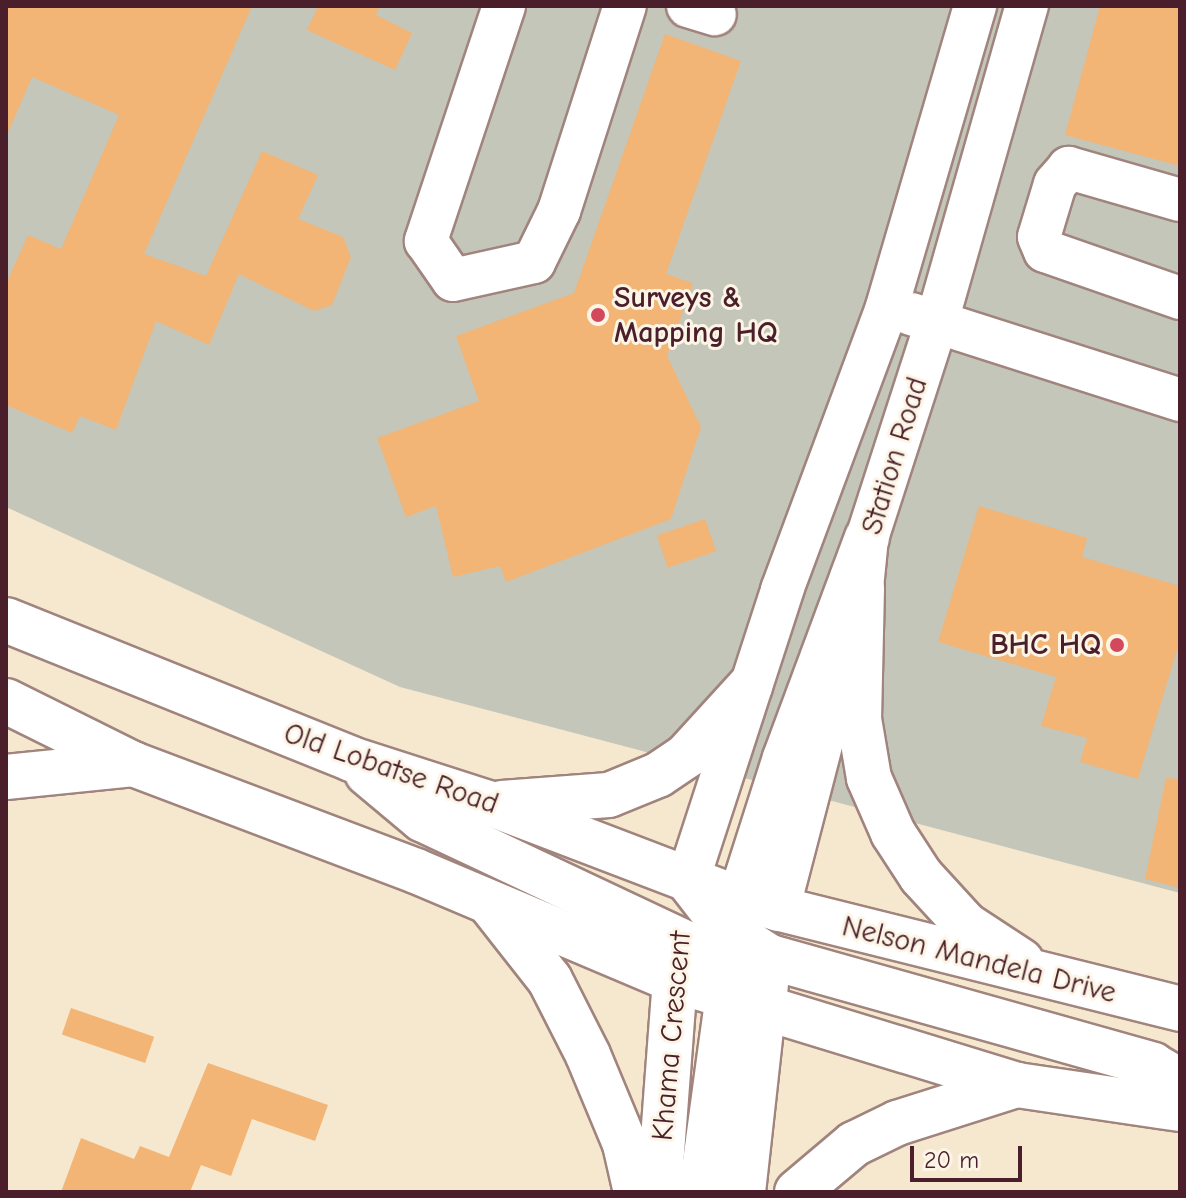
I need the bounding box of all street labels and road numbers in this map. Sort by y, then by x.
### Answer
street label: Station Road [854,373,936,539]
street label: Old Lobatse Road [279,715,503,823]
street label: Nelson Mandela Drive [838,909,1120,1011]
street label: Khama Crescent [645,930,699,1142]

